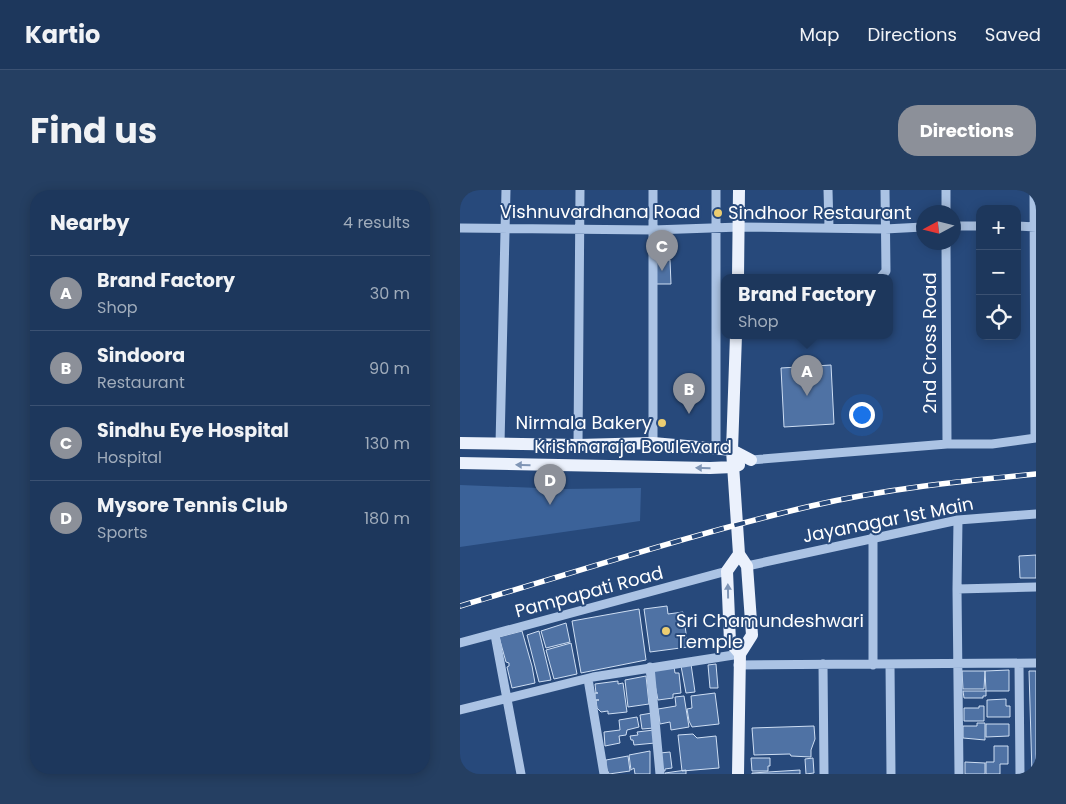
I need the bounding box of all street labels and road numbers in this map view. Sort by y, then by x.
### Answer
street label: Vishnuvardhana Road [500,199,700,224]
street label: 2nd Cross Road [917,272,942,414]
street label: Krishnaraja Boulevard [534,434,732,459]
street label: Jayanagar 1st Main [800,491,976,548]
street label: Pampapati Road [512,560,666,623]

